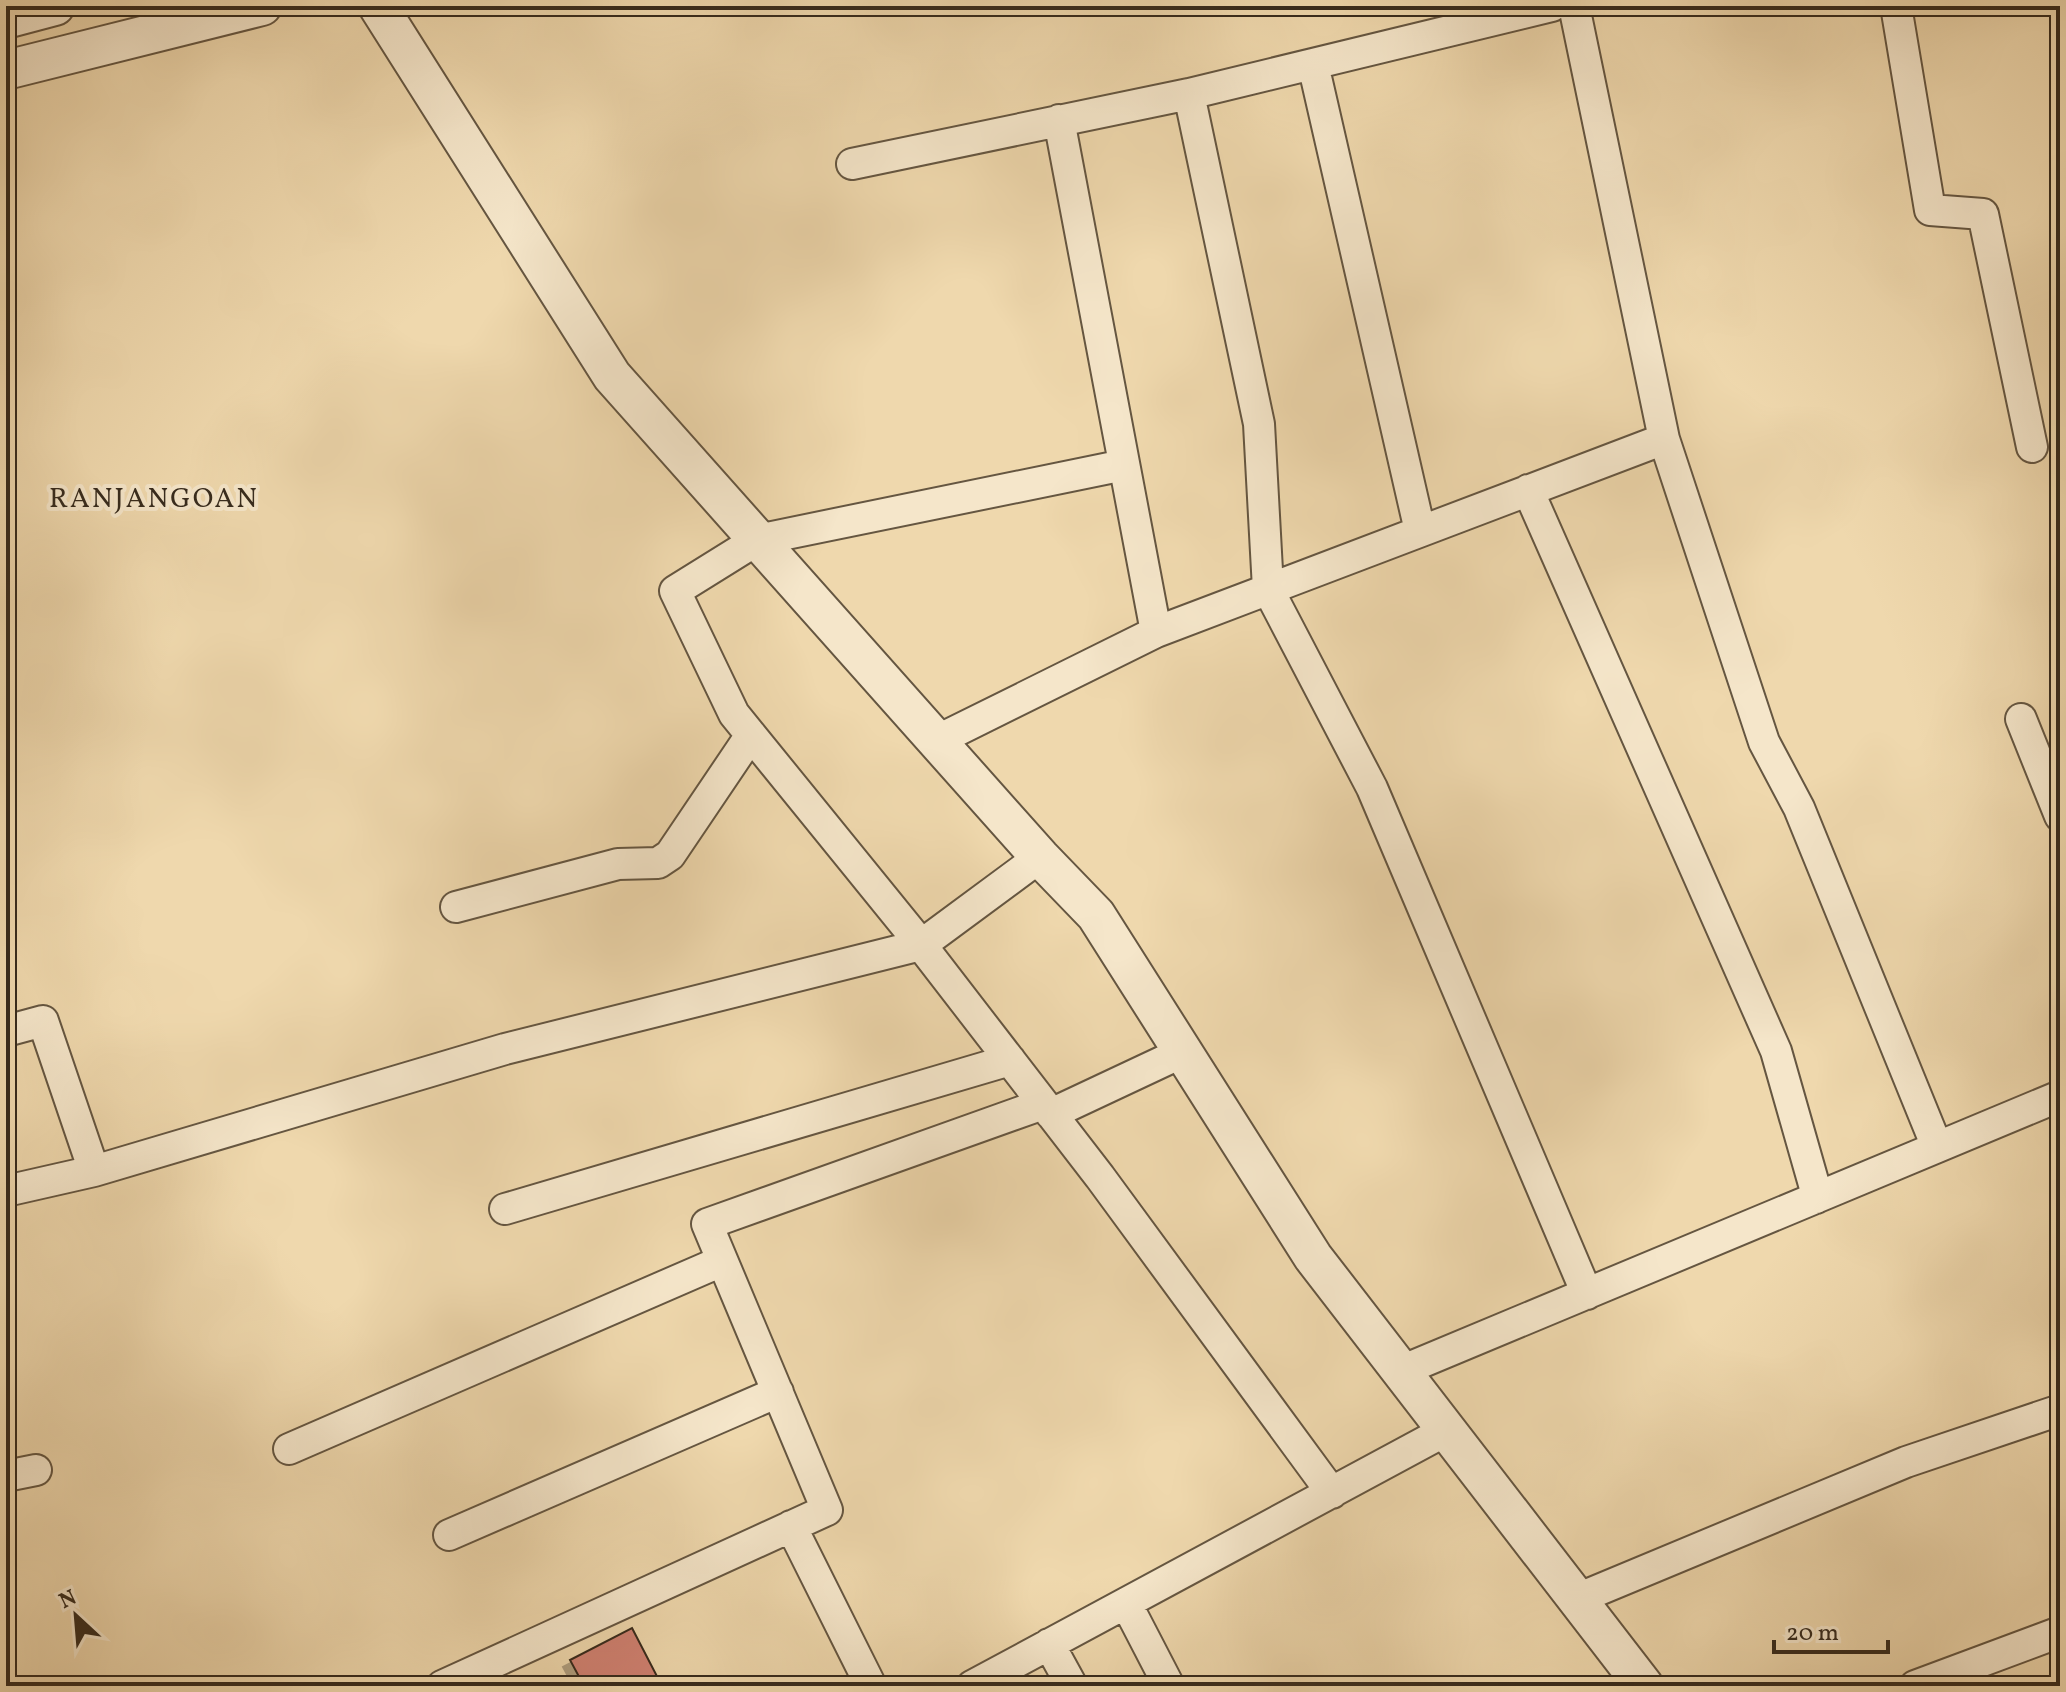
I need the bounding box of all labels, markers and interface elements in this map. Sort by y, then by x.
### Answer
district label: RANJANGOAN [49,480,259,519]
north arrow [36,1576,116,1656]
text: N [54,1583,82,1618]
scale bar [1774,1604,1888,1654]
text: 20 m [1786,1617,1839,1651]

